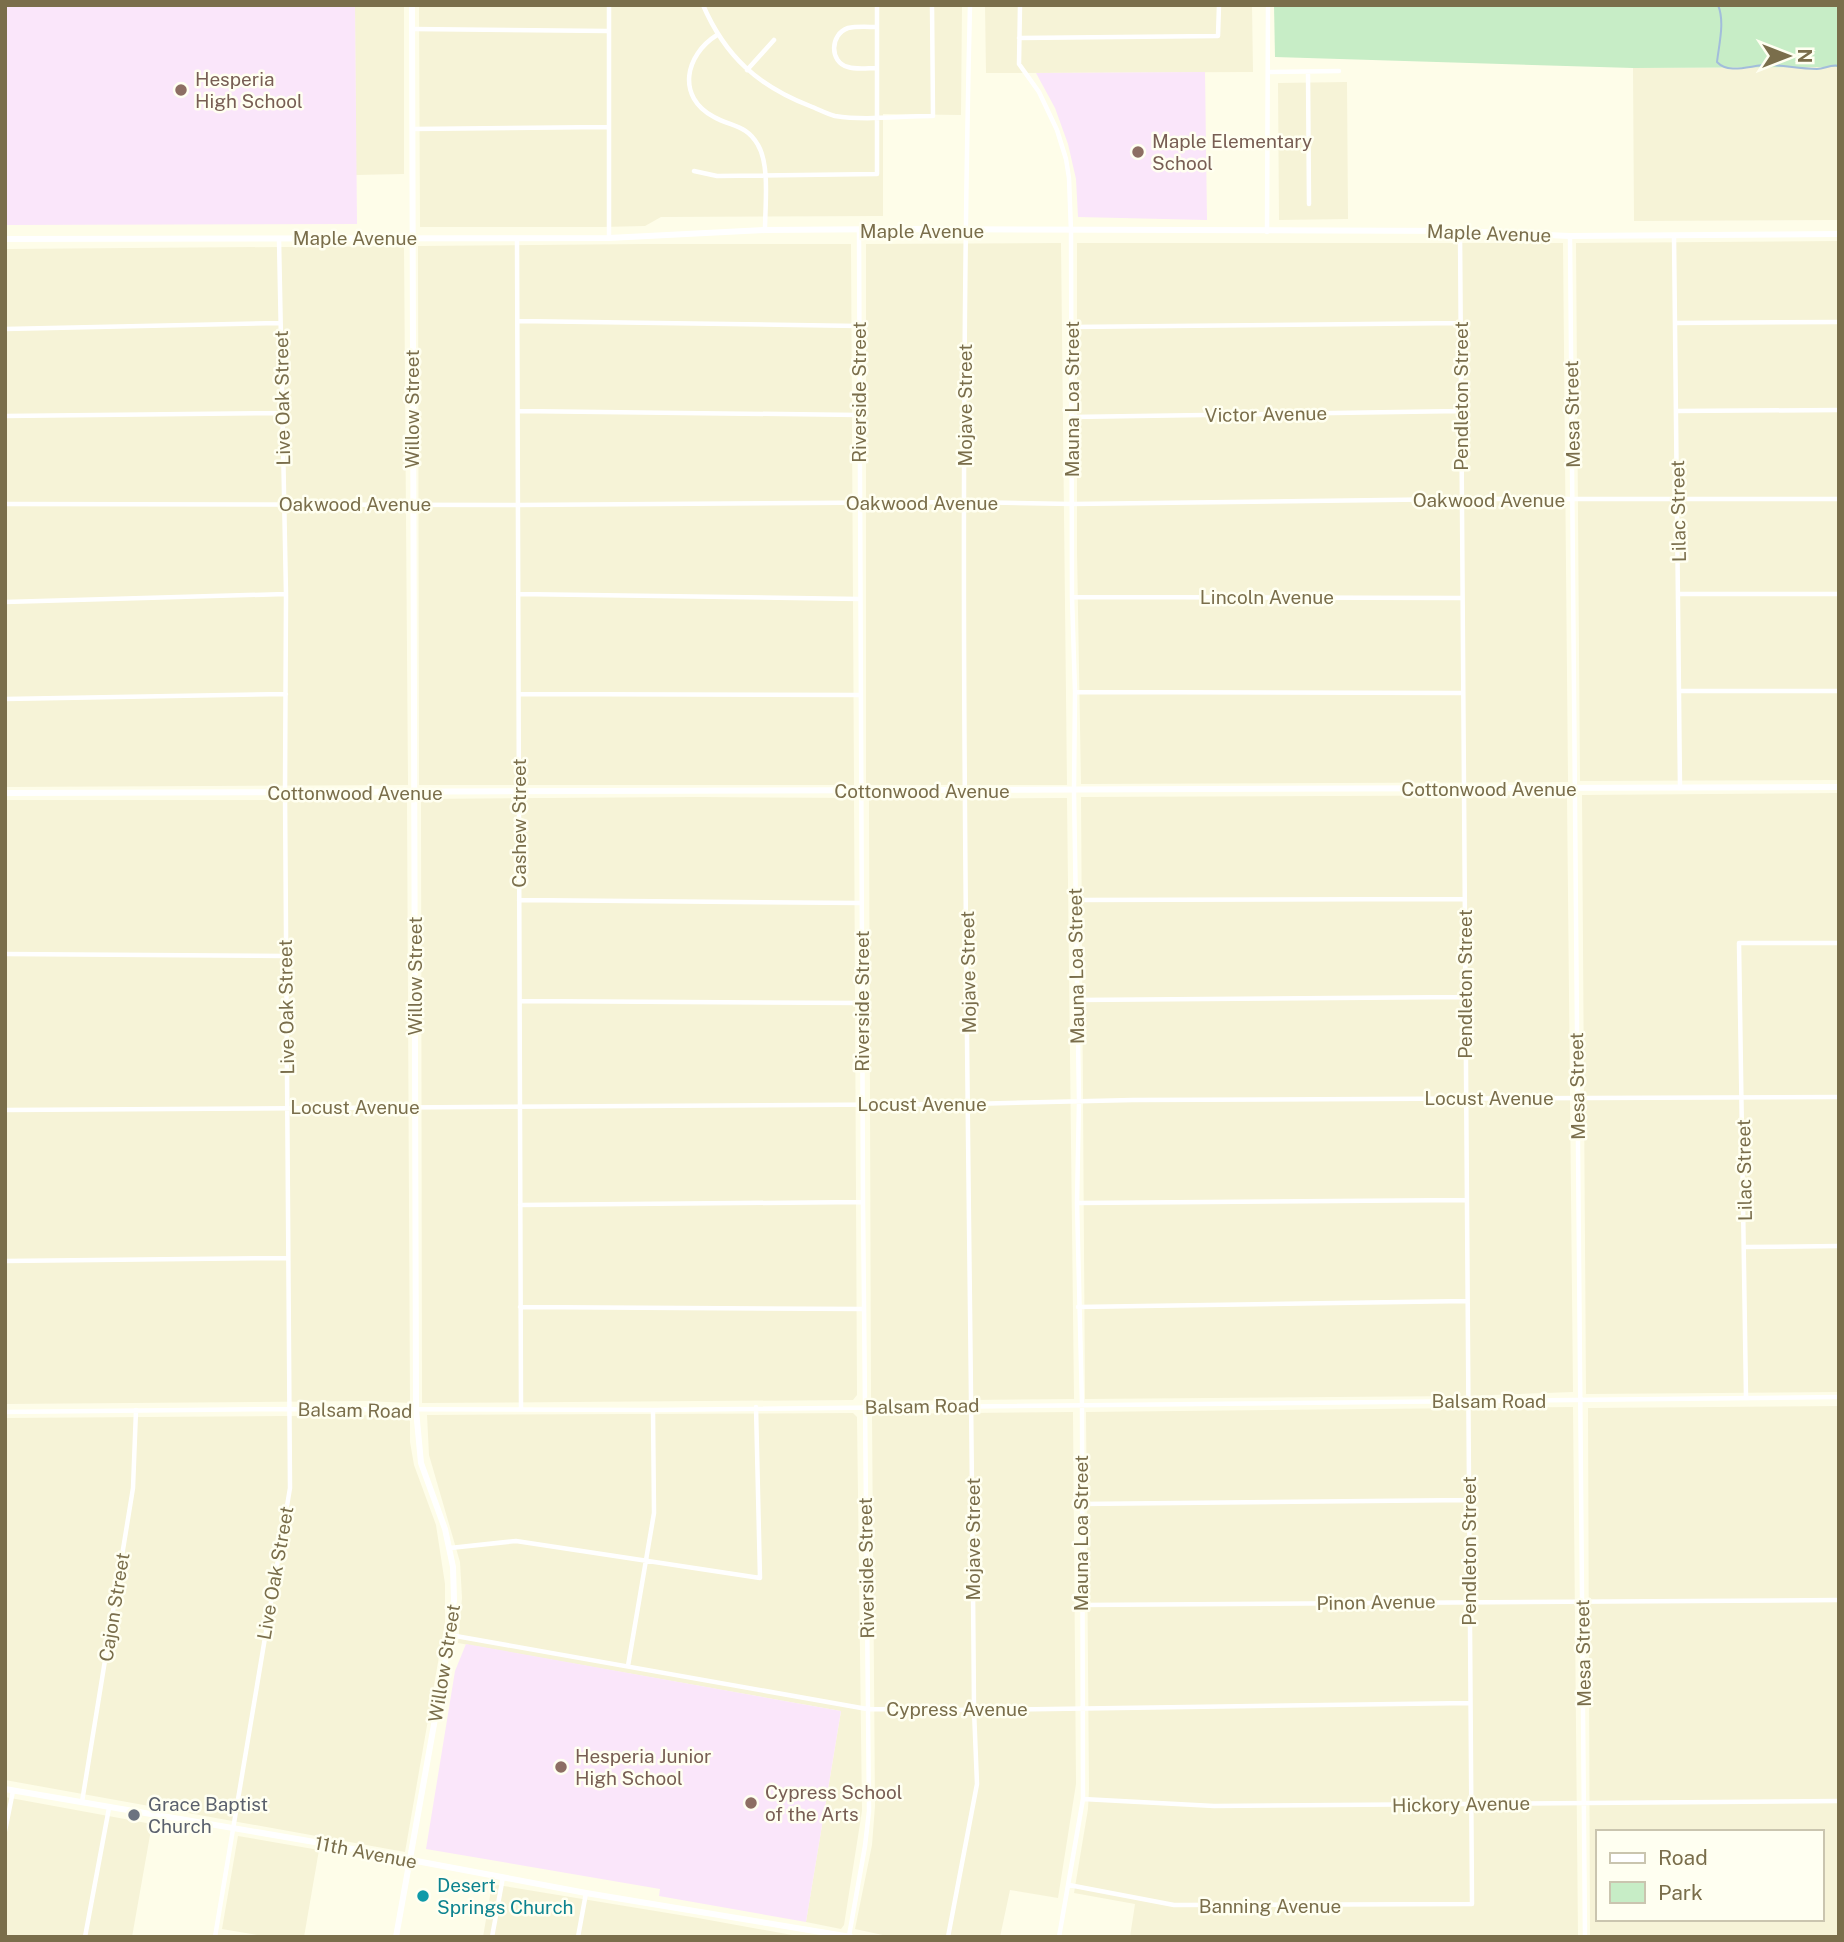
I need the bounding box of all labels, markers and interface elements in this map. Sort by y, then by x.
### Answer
north arrow [1753,21,1823,91]
text: N [1794,49,1816,63]
place label: Hesperia High School [195,68,303,112]
marker: Hesperia High School [173,82,189,98]
place label: Maple Elementary School [1152,130,1312,174]
marker: Maple Elementary School [1130,144,1146,160]
street label: Maple Avenue [860,220,984,242]
street label: Maple Avenue [1426,220,1552,246]
street label: Maple Avenue [293,227,417,249]
street label: Riverside Street [848,321,870,463]
street label: Mauna Loa Street [1061,321,1083,477]
street label: Pendleton Street [1450,321,1472,471]
street label: Live Oak Street [270,330,294,466]
street label: Mojave Street [954,344,976,466]
street label: Willow Street [401,349,423,469]
street label: Mesa Street [1560,360,1584,468]
street label: Victor Avenue [1205,402,1327,426]
street label: Lilac Street [1666,460,1690,562]
street label: Oakwood Avenue [1413,489,1565,511]
street label: Oakwood Avenue [846,492,998,514]
street label: Oakwood Avenue [279,493,431,515]
street label: Lincoln Avenue [1200,586,1334,608]
street label: Cashew Street [508,758,530,888]
street label: Cottonwood Avenue [1401,778,1577,800]
street label: Cottonwood Avenue [834,780,1010,802]
street label: Cottonwood Avenue [267,782,443,804]
street label: Mauna Loa Street [1064,888,1088,1044]
street label: Pendleton Street [1454,909,1476,1059]
street label: Mojave Street [956,910,980,1034]
street label: Willow Street [404,916,426,1036]
street label: Riverside Street [851,930,873,1072]
street label: Live Oak Street [274,939,298,1075]
street label: Mesa Street [1565,1032,1589,1140]
street label: Locust Avenue [1424,1087,1554,1109]
street label: Locust Avenue [857,1093,987,1115]
street label: Locust Avenue [290,1096,420,1118]
street label: Lilac Street [1732,1119,1756,1221]
street label: Balsam Road [1432,1390,1546,1412]
street label: Balsam Road [864,1394,980,1418]
street label: Balsam Road [297,1398,413,1422]
street label: Mauna Loa Street [1070,1455,1092,1611]
street label: Pendleton Street [1458,1476,1480,1626]
street label: Mojave Street [962,1478,984,1600]
street label: Riverside Street [854,1497,878,1639]
street label: Live Oak Street [252,1504,298,1642]
street label: Cajon Street [95,1551,133,1663]
street label: Pinon Avenue [1316,1590,1436,1614]
street label: Mesa Street [1571,1599,1595,1707]
street label: Willow Street [424,1602,464,1724]
street label: Cypress Avenue [886,1698,1028,1720]
place label: Hesperia Junior High School [575,1745,711,1789]
marker: Hesperia Junior High School [553,1759,569,1775]
place label: Cypress School of the Arts [765,1781,902,1825]
street label: Hickory Avenue [1392,1792,1530,1816]
place label: Grace Baptist Church [148,1793,268,1837]
marker: Cypress School of the Arts [743,1795,759,1811]
marker: Grace Baptist Church [126,1807,142,1823]
legend [1596,1830,1823,1921]
street label: 11th Avenue [313,1831,419,1873]
text: Road [1658,1845,1708,1870]
place label: Desert Springs Church [437,1874,574,1918]
text: Park [1658,1880,1703,1905]
marker: Desert Springs Church [415,1888,431,1904]
street label: Banning Avenue [1199,1895,1341,1917]

